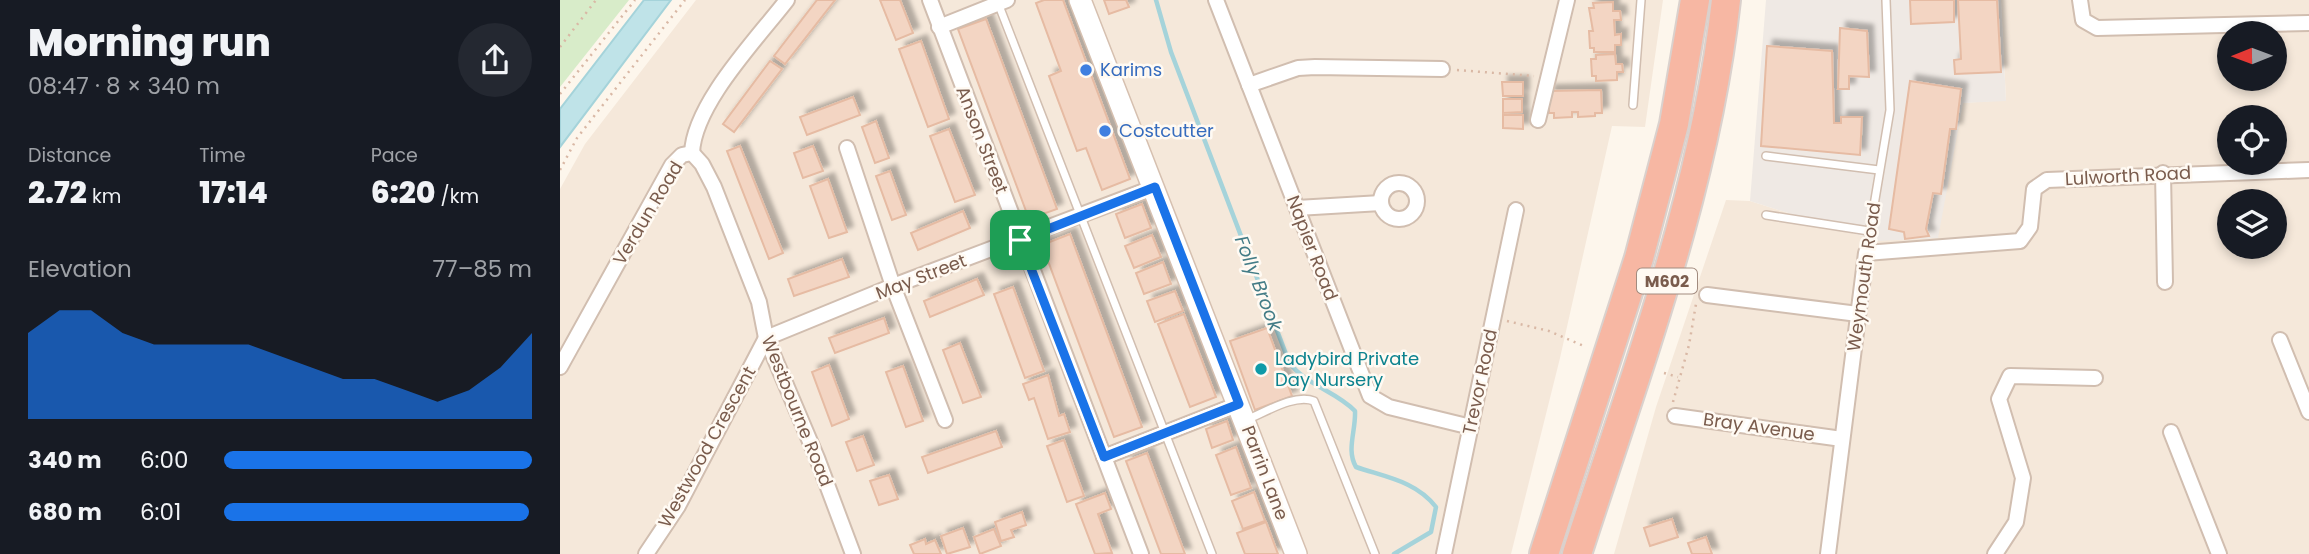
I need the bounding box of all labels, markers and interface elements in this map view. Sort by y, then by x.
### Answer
text: Morning run [28,16,271,69]
north arrow [2217,21,2287,91]
map controls [2217,21,2287,259]
button: share [458,23,532,97]
place label: Karims [1100,57,1162,82]
marker: Karims [1078,62,1094,78]
text: 08:47 · 8 × 340 m [28,70,220,102]
street label: Anson Street [950,82,1014,197]
button: locate [2217,105,2287,175]
place label: Costcutter [1119,118,1214,143]
marker: Costcutter [1097,123,1113,139]
text: Distance [28,142,111,169]
text: Time [199,142,246,169]
text: Pace [371,142,418,169]
street label: Verdun Road [607,156,688,269]
street label: Lulworth Road [2064,160,2192,191]
text: 2.72 [28,171,87,214]
text: 17:14 [199,171,268,214]
text: 6:20 [371,171,436,214]
text: km [87,183,121,210]
text: /km [436,183,479,210]
button: layers [2217,189,2287,259]
street label: Napier Road [1281,192,1344,304]
street label: Weymouth Road [1841,201,1886,353]
pin [990,210,1050,270]
icon: arrive [1001,221,1039,259]
water label: Folly Brook [1228,232,1290,336]
street label: May Street [872,248,970,305]
text: Elevation [28,253,132,285]
text: 77–85 m [433,253,532,285]
road number: M602 [1637,268,1697,294]
street label: Trevor Road [1456,327,1503,437]
street label: Westbourne Road [756,332,839,490]
place label: Ladybird Private Day Nursery [1275,346,1419,392]
marker: Ladybird Private Day Nursery [1253,361,1269,377]
street label: Westwood Crescent [652,362,761,532]
street label: Bray Avenue [1702,406,1816,447]
street label: Parrin Lane [1236,422,1295,524]
text: 340 m [28,444,102,476]
text: 6:00 [140,444,188,476]
text: 680 m [28,496,102,528]
text: 6:01 [140,496,181,528]

